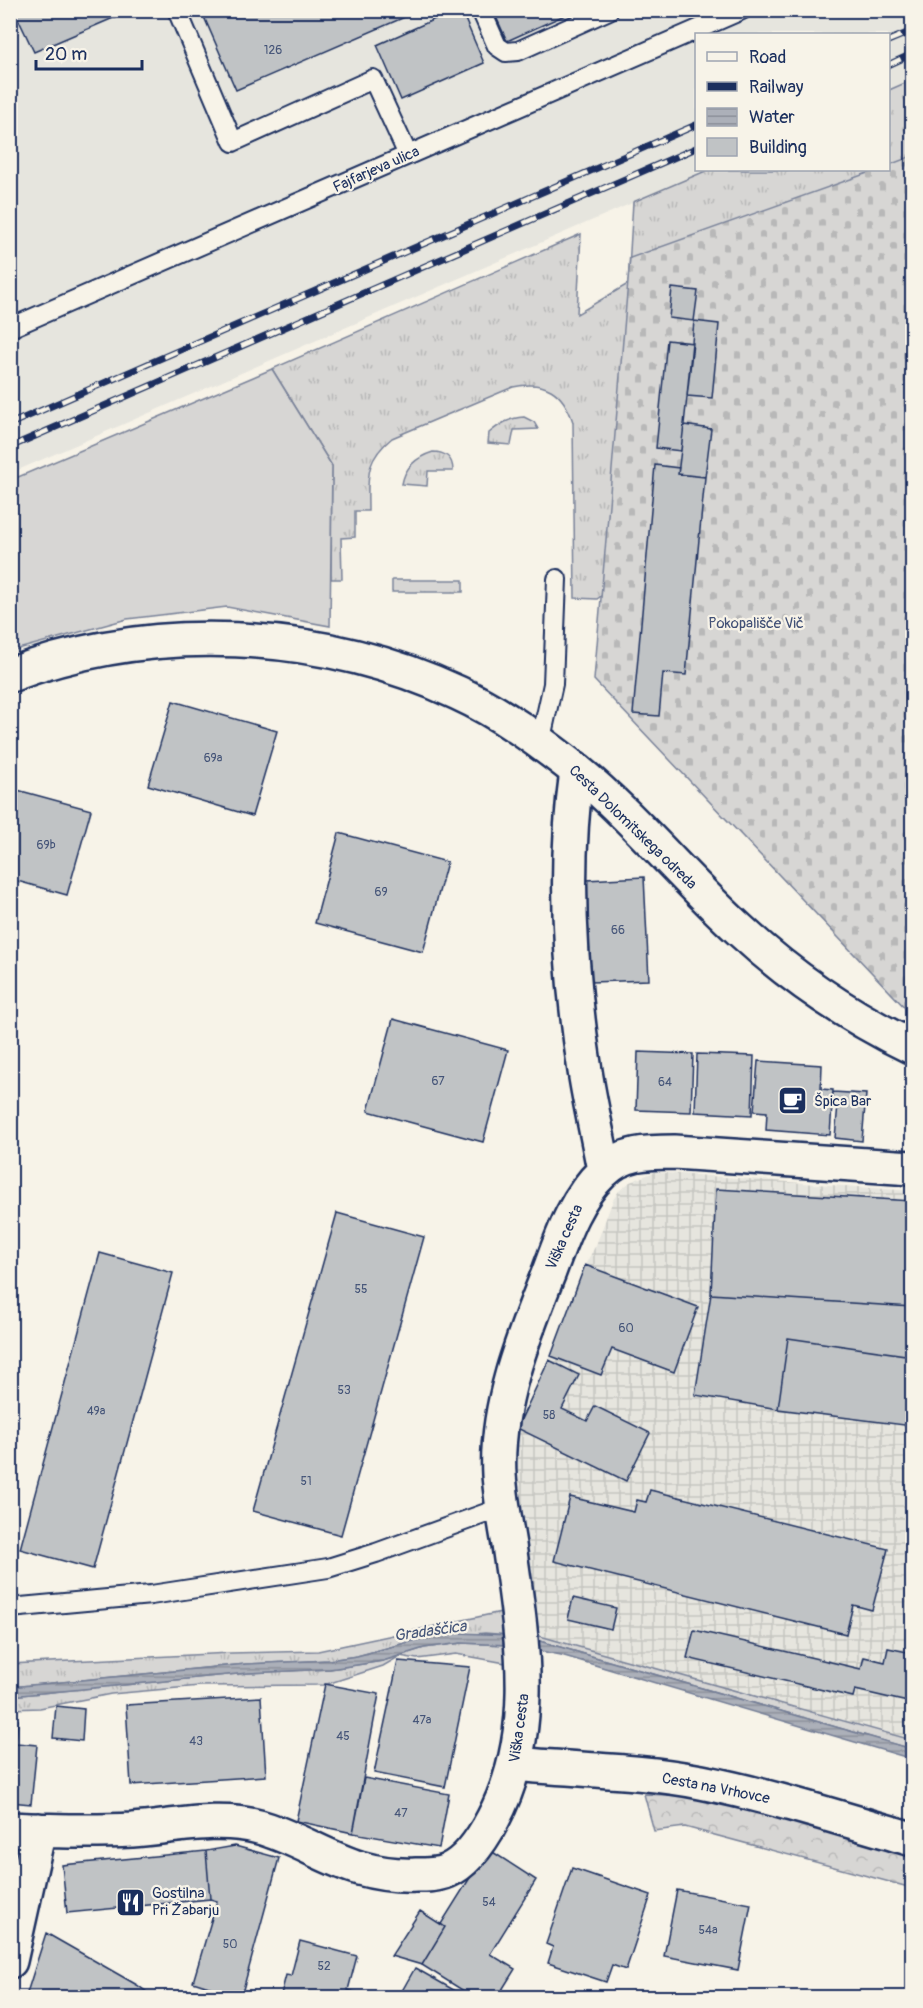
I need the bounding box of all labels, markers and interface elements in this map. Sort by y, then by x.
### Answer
scale bar [36,33,142,71]
legend [695,33,890,171]
text: 20 m [45,43,87,66]
house number: 126 [264,43,282,58]
text: Road [749,46,786,69]
text: Railway [749,76,804,99]
text: Water [749,106,795,129]
text: Building [749,136,807,159]
street label: Fajfarjeva ulica [330,142,422,197]
park label: Pokopališče Vič [708,614,804,633]
house number: 69a [204,751,223,766]
street label: Cesta Dolomitskega odreda [565,761,701,893]
house number: 69b [36,838,56,853]
house number: 69 [374,885,388,900]
house number: 66 [611,923,625,938]
house number: 67 [431,1074,445,1089]
house number: 64 [658,1075,672,1090]
cafe icon: Špica Bar [777,1085,809,1117]
place label: Špica Bar [814,1092,872,1111]
street label: Viška cesta [542,1202,587,1273]
house number: 55 [354,1282,368,1297]
house number: 60 [618,1321,634,1336]
house number: 53 [337,1383,351,1398]
house number: 49a [87,1404,106,1419]
house number: 58 [543,1408,555,1423]
house number: 51 [300,1474,312,1489]
water label: Gradaščica [393,1616,469,1646]
street label: Viška cesta [505,1692,534,1764]
house number: 47a [413,1713,432,1728]
house number: 45 [336,1729,350,1744]
house number: 43 [189,1734,203,1749]
street label: Cesta na Vrhovce [660,1769,772,1808]
house number: 47 [394,1806,408,1821]
place label: Gostilna Pri Žabarju [152,1884,219,1920]
restaurant icon: Gostilna Pri Žabarju [115,1886,147,1918]
house number: 54 [482,1895,496,1910]
house number: 54a [698,1923,718,1938]
house number: 50 [223,1937,237,1952]
house number: 52 [317,1959,331,1974]

